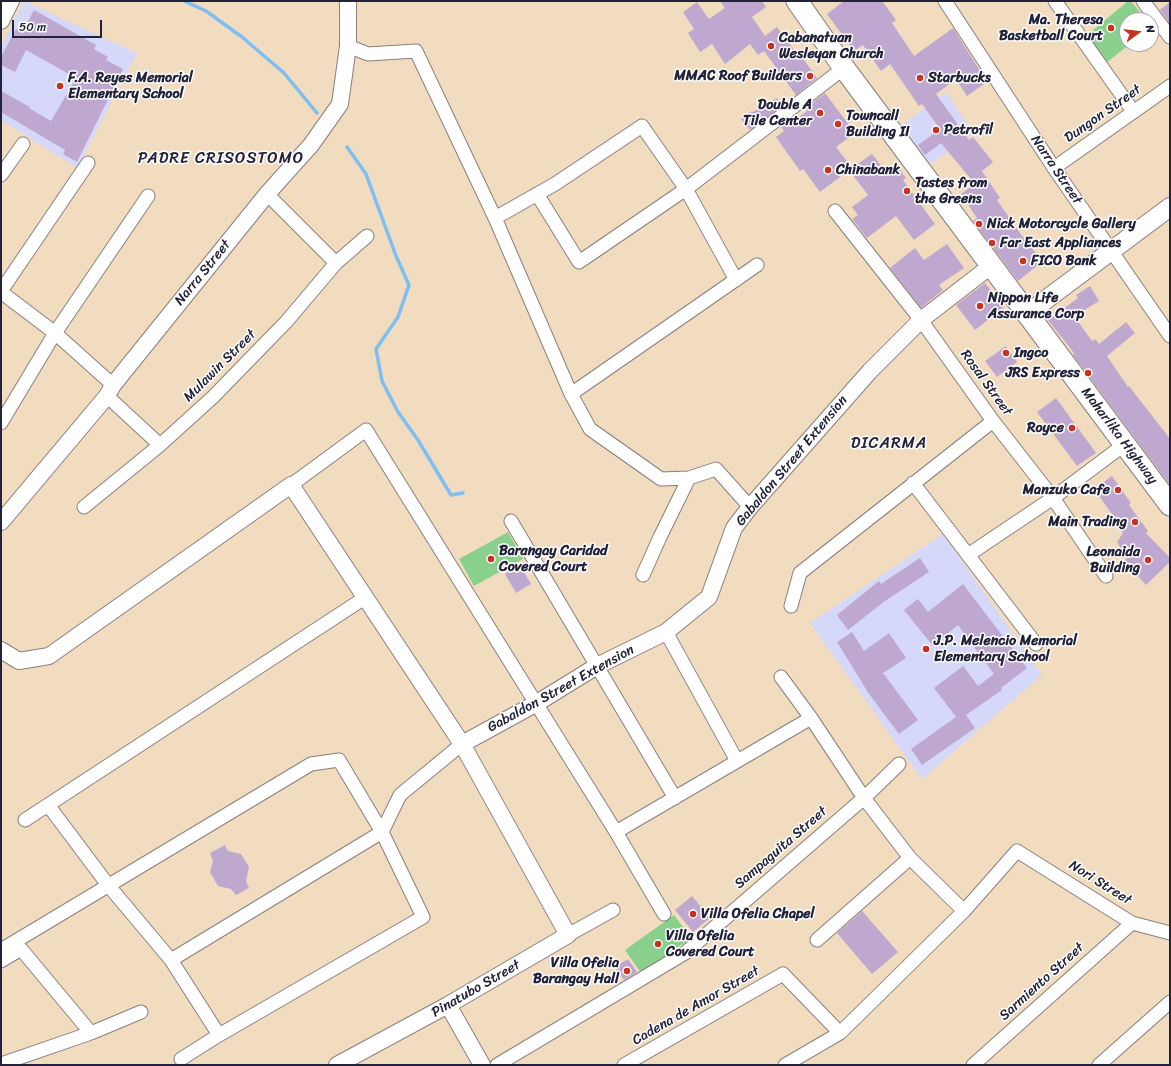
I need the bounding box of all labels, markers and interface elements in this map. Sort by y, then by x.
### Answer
scale bar [14,12,104,38]
place label: Ma. Theresa Basketball Court [999,12,1103,44]
north arrow [1119,12,1159,52]
text: 50 m [19,16,46,38]
marker: Ma. Theresa Basketball Court [1106,23,1116,33]
text: N [1140,23,1160,35]
place label: Cabanatuan Wesleyan Church [779,30,884,62]
marker: Cabanatuan Wesleyan Church [766,41,776,51]
place label: MMAC Roof Builders [674,68,802,84]
place label: F.A. Reyes Memorial Elementary School [68,70,193,102]
place label: Starbucks [928,70,991,86]
marker: MMAC Roof Builders [805,71,815,81]
marker: Starbucks [915,73,925,83]
marker: F.A. Reyes Memorial Elementary School [55,81,65,91]
street label: Dungon Street [1062,81,1144,147]
place label: Double A Tile Center [743,97,812,130]
marker: Double A Tile Center [815,108,825,118]
place label: Towncall Building II [846,108,910,140]
marker: Towncall Building II [833,119,843,129]
place label: Petrofil [944,122,993,138]
marker: Petrofil [931,125,941,135]
street label: Narra Street [1027,132,1085,208]
district label: PADRE CRISOSTOMO [139,149,303,169]
place label: Chinabank [836,162,900,178]
marker: Chinabank [823,165,833,175]
place label: Tastes from the Greens [915,175,987,208]
marker: Tastes from the Greens [902,186,912,196]
place label: Nick Motorcycle Gallery [987,216,1136,232]
marker: Nick Motorcycle Gallery [974,219,984,229]
place label: Far East Appliances [1000,235,1121,251]
street label: Narra Street [171,237,235,309]
marker: Far East Appliances [987,238,997,248]
place label: FICO Bank [1031,253,1096,269]
marker: FICO Bank [1018,256,1028,266]
place label: Nippon Life Assurance Corp [988,290,1084,322]
marker: Nippon Life Assurance Corp [975,301,985,311]
street label: Mulawin Street [180,326,260,406]
place label: Ingco [1014,345,1048,361]
street label: Rosal Street [956,347,1016,419]
marker: Ingco [1001,348,1011,358]
place label: JRS Express [1006,365,1080,381]
marker: JRS Express [1083,368,1093,378]
street label: Maharlika Highway [1077,384,1161,488]
street label: Gabaldon Street Extension [733,392,851,530]
place label: Royce [1027,420,1064,436]
marker: Royce [1067,423,1077,433]
district label: DICARMA [851,434,927,454]
place label: Manzuko Cafe [1023,482,1110,498]
marker: Manzuko Cafe [1113,485,1123,495]
place label: Main Trading [1048,514,1127,530]
marker: Main Trading [1130,517,1140,527]
place label: Barangay Caridad Covered Court [499,543,607,576]
place label: Leonaida Building [1086,544,1140,576]
marker: Barangay Caridad Covered Court [486,554,496,564]
marker: Leonaida Building [1143,555,1153,565]
place label: J.P. Melencio Memorial Elementary School [934,633,1077,666]
street label: Gabaldon Street Extension [485,642,637,736]
marker: J.P. Melencio Memorial Elementary School [921,644,931,654]
street label: Sampaguita Street [731,803,831,893]
street label: Nori Street [1066,857,1134,909]
place label: Villa Ofelia Chapel [701,906,814,922]
marker: Villa Ofelia Chapel [688,909,698,919]
place label: Villa Ofelia Covered Court [666,928,754,960]
marker: Villa Ofelia Covered Court [653,939,663,949]
street label: Sarmiento Street [996,940,1088,1024]
place label: Villa Ofelia Barangay Hall [533,955,619,988]
street label: Pinatubo Street [429,957,523,1021]
street label: Cadena de Amor Street [629,963,763,1049]
marker: Villa Ofelia Barangay Hall [622,966,632,976]

